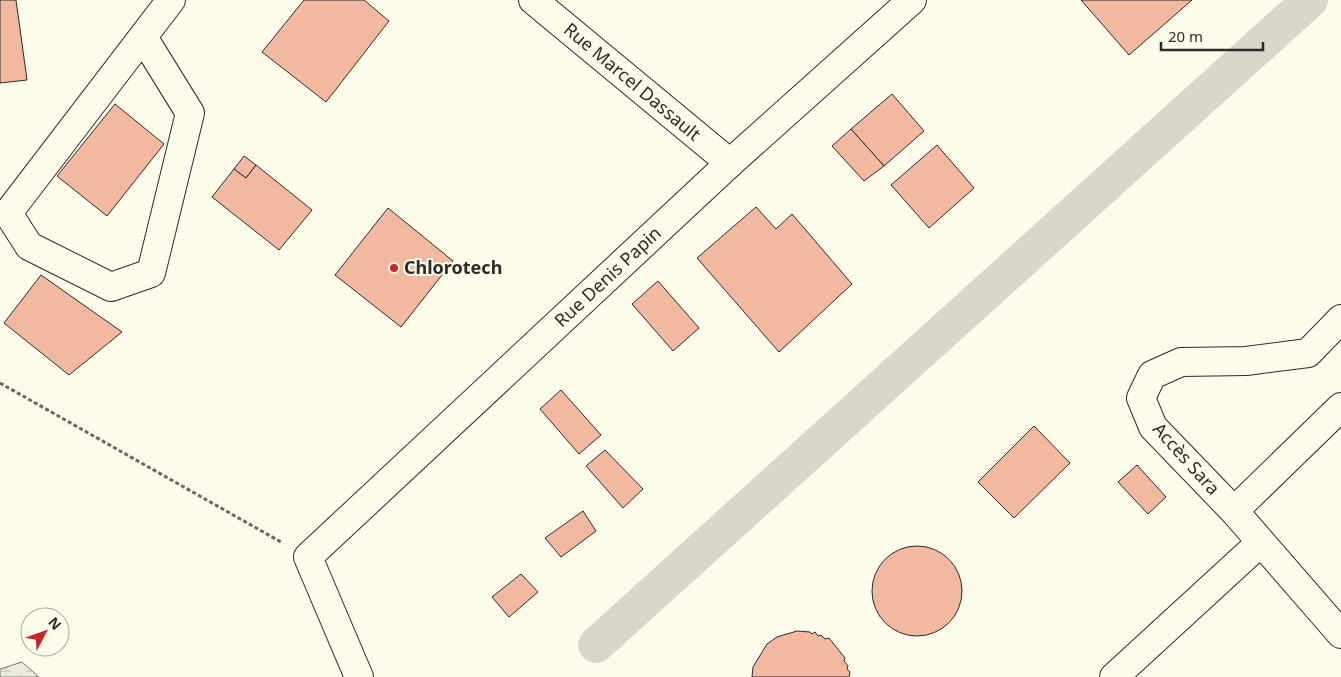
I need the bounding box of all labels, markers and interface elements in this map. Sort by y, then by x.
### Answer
street label: Rue Marcel Dassault [559,17,706,146]
scale bar [1161,20,1264,52]
text: 20 m [1168,26,1203,46]
street label: Rue Denis Papin [549,221,666,332]
place label: Chlorotech [404,255,502,279]
marker: Chlorotech [388,262,400,274]
street label: Accès Sara [1148,417,1226,500]
north arrow [20,607,70,657]
text: N [44,613,66,634]

